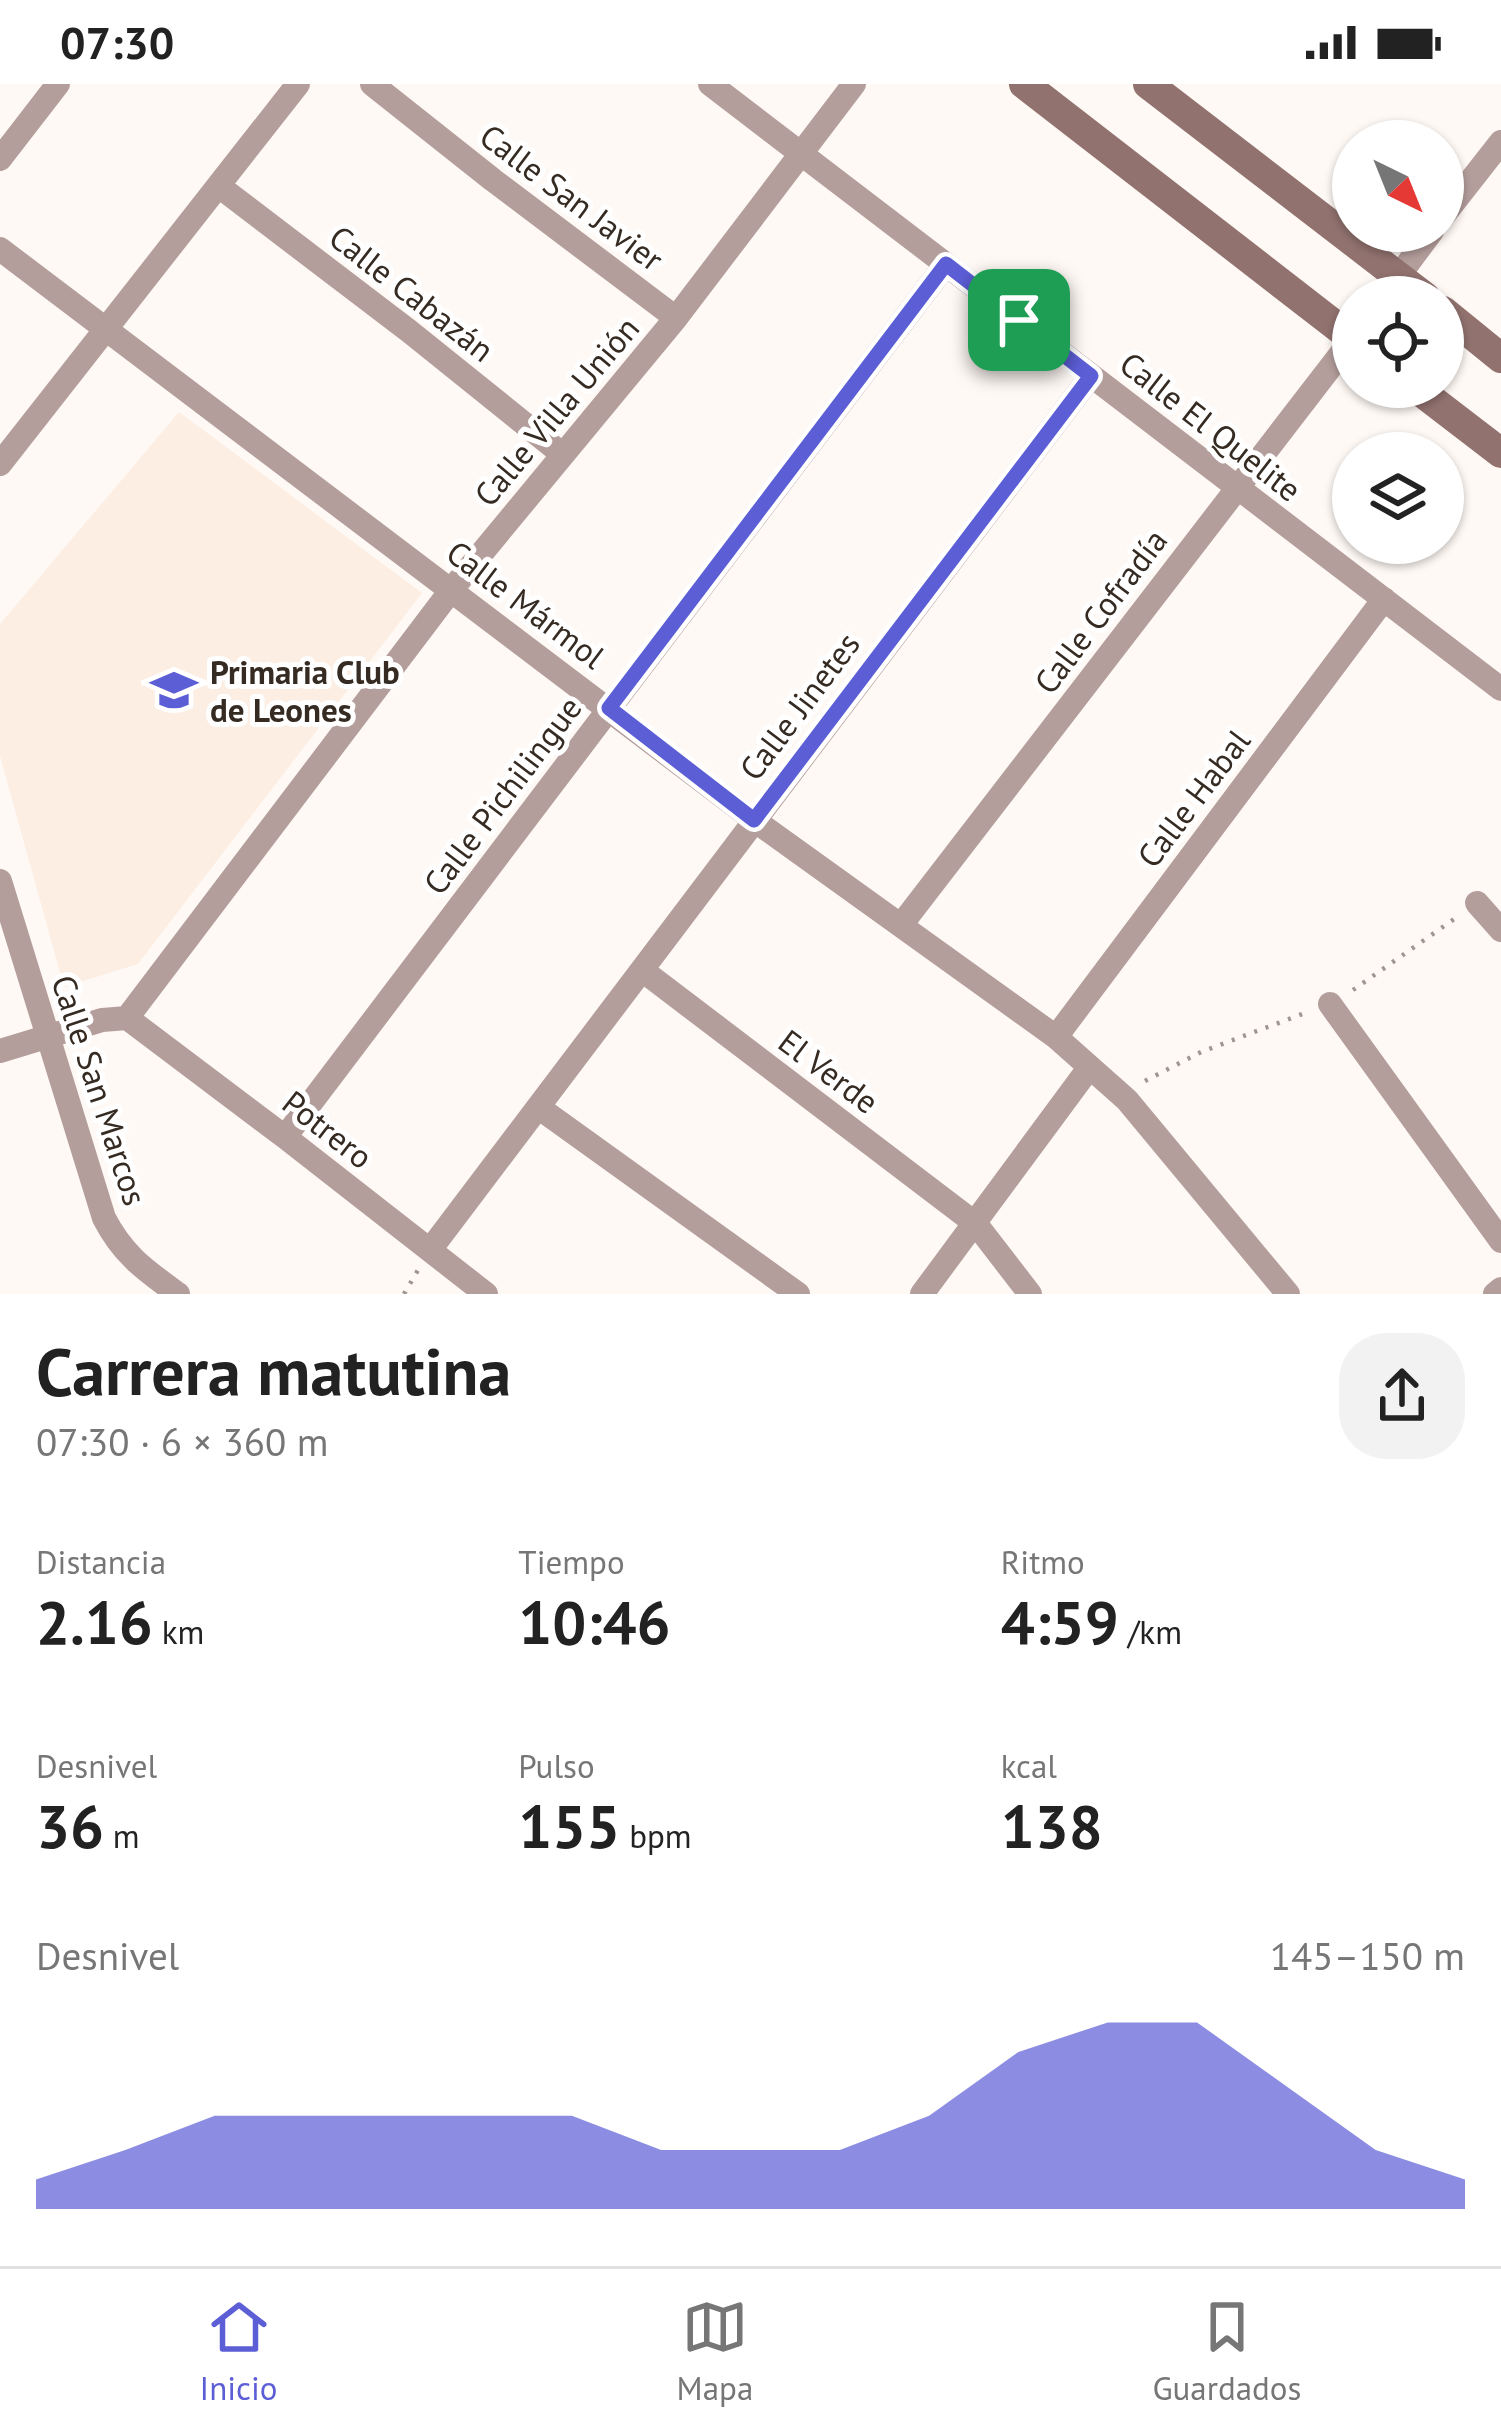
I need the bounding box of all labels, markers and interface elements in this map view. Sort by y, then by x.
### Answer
text: 07:30 [60,13,174,71]
street label: Calle San Javier [472,114,672,280]
north arrow [1332,120,1464,252]
map controls [1332,120,1464,564]
street label: Calle Cabazán [321,215,503,371]
pin [968,269,1070,371]
button: locate [1332,276,1464,408]
icon: arrive [986,287,1052,353]
street label: Calle Villa Unión [464,307,648,515]
street label: Calle El Quelite [1112,342,1310,510]
button: layers [1332,432,1464,564]
street label: Calle Cofradía [1024,520,1176,702]
street label: Calle Mármol [438,530,614,678]
street label: Calle Jinetes [729,623,869,789]
place label: Primaria Club de Leones [210,650,400,731]
school or university icon: Primaria Club de Leones [149,665,199,715]
street label: Calle Pichilingue [413,687,591,903]
street label: Calle Habal [1127,720,1259,876]
street label: Calle San Marcos [43,969,157,1211]
street label: El Verde [770,1019,888,1123]
street label: Potrero [274,1080,382,1178]
text: Carrera matutina [36,1328,511,1413]
button: share [1339,1333,1465,1459]
text: 07:30 · 6 × 360 m [36,1416,328,1467]
text: Distancia [36,1540,166,1583]
text: Tiempo [518,1540,625,1583]
text: Ritmo [1001,1540,1085,1583]
text: 2.16 [36,1583,153,1661]
text: 10:46 [518,1583,671,1661]
text: 4:59 [1001,1583,1119,1661]
text: km [153,1610,204,1653]
text: /km [1119,1610,1182,1653]
text: Desnivel [36,1744,157,1787]
text: Pulso [518,1744,595,1787]
text: kcal [1001,1744,1057,1787]
text: 36 [36,1787,104,1865]
text: 155 [518,1787,620,1865]
text: 138 [1001,1787,1103,1865]
text: m [104,1814,140,1857]
text: bpm [620,1814,692,1857]
text: Desnivel [36,1930,179,1981]
text: 145–150 m [1270,1930,1465,1981]
tab: Inicio [200,2294,277,2409]
tab: Mapa [677,2294,753,2409]
tab: Guardados [1152,2294,1301,2409]

